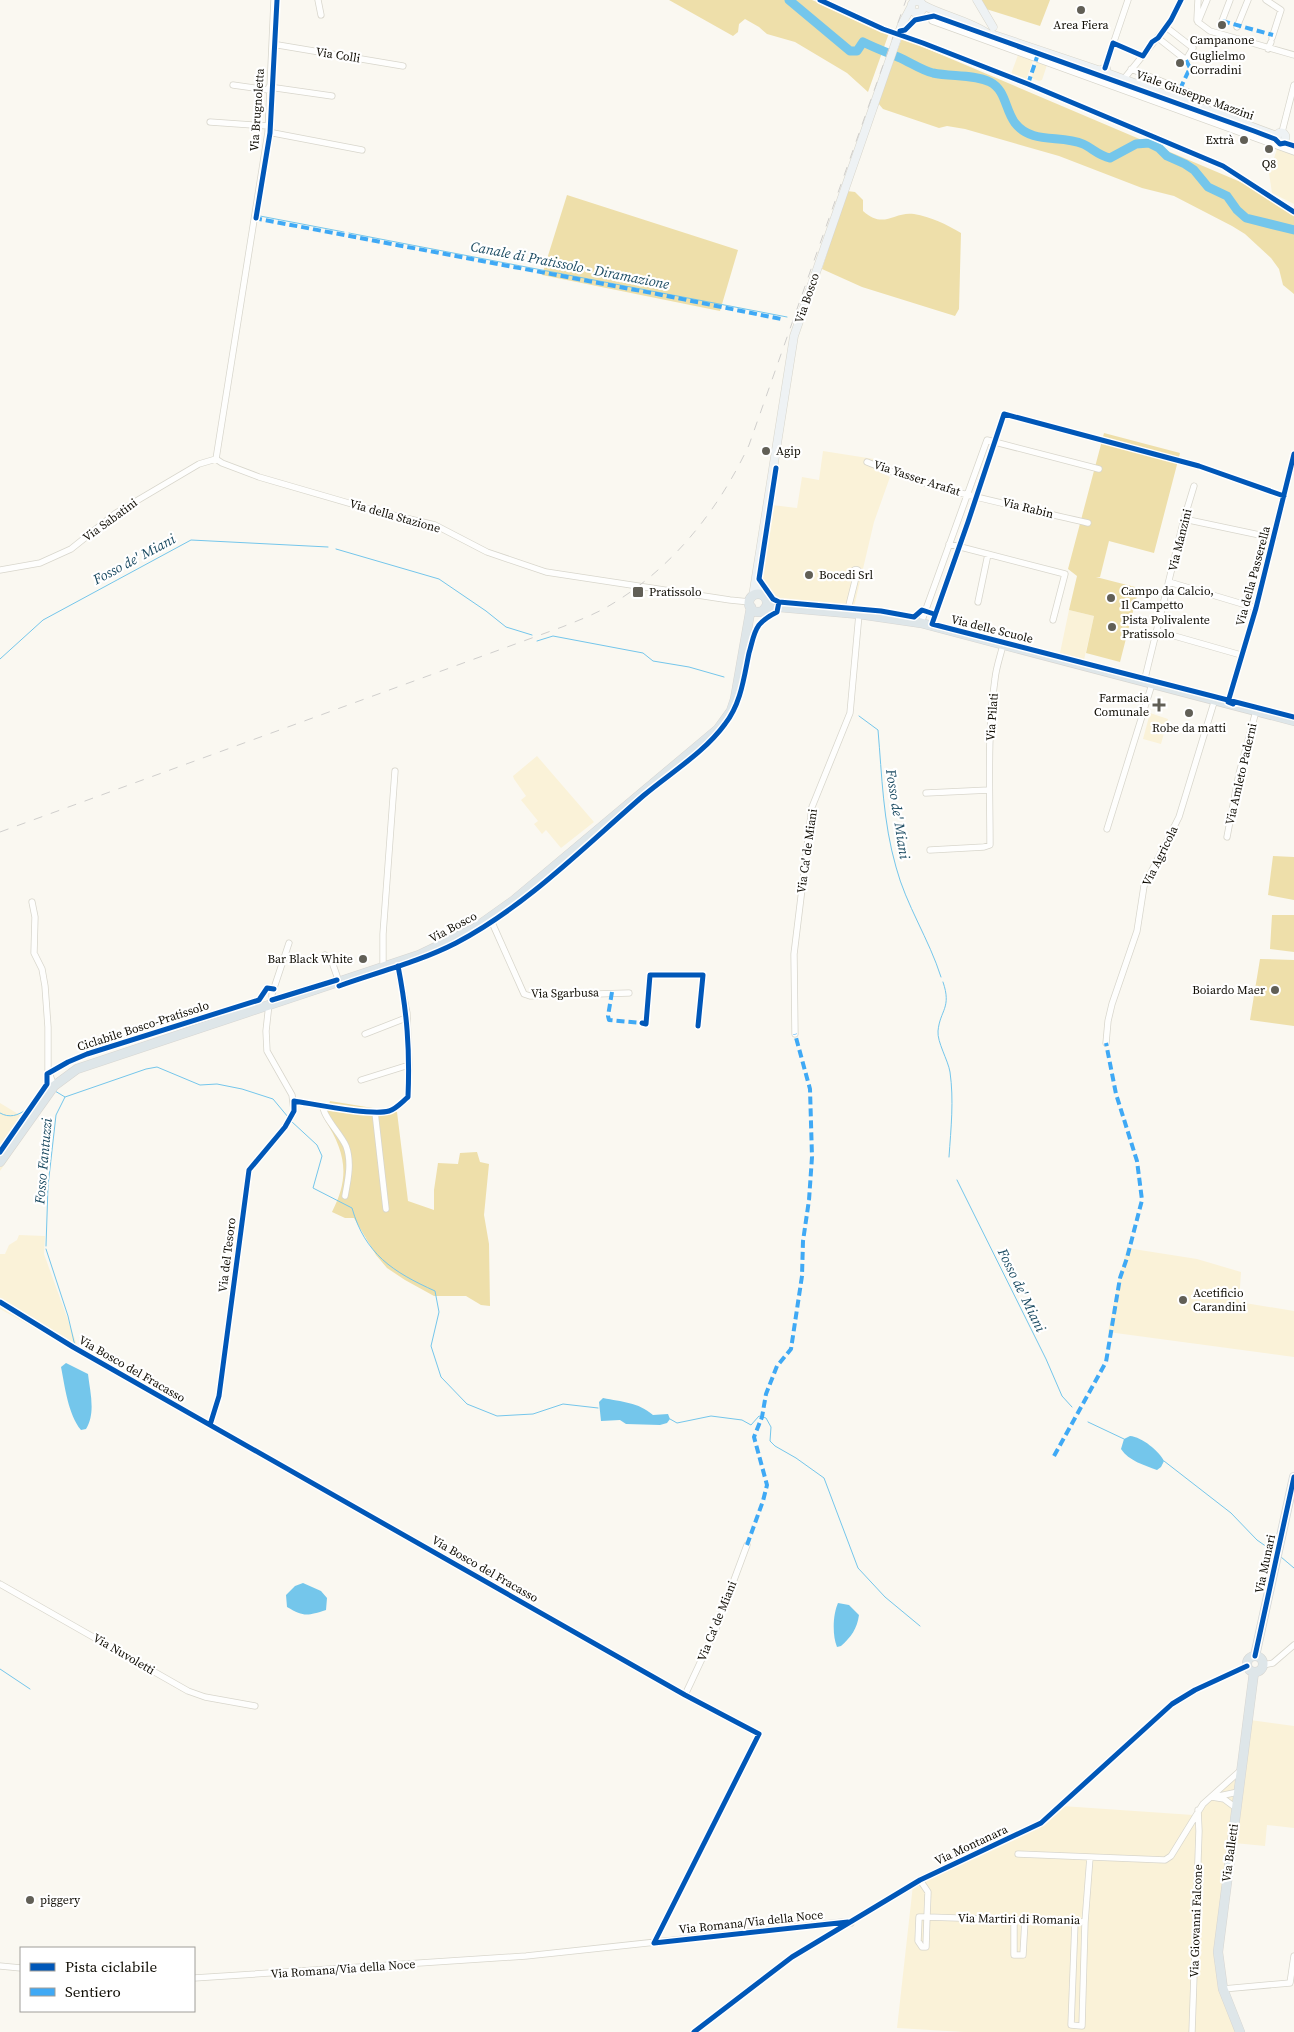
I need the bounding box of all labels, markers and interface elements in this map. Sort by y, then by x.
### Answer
marker: Area Fiera [1075,4,1087,16]
place label: Area Fiera [1053,17,1110,33]
marker: Campanone [1216,19,1228,31]
place label: Campanone [1190,32,1254,48]
street label: Via Colli [315,44,362,66]
place label: Guglielmo Corradini [1190,48,1246,78]
marker: Guglielmo Corradini [1174,57,1186,69]
street label: Viale Giuseppe Mazzini [1134,66,1257,124]
street label: Via Brugnoletta [246,67,268,152]
place label: Extrà [1205,132,1235,148]
marker: Extrà [1238,134,1250,146]
marker: Q8 [1263,143,1275,155]
place label: Q8 [1262,156,1276,172]
water label: Canale di Pratissolo - Diramazione [469,236,671,294]
street label: Via Bosco [791,270,823,325]
place label: Agip [776,443,801,459]
marker: Agip [760,445,772,457]
street label: Via Yasser Arafat [872,456,962,500]
street label: Via Rabin [1001,494,1055,522]
street label: Via Sabatini [79,495,141,545]
street label: Via della Stazione [348,495,442,537]
street label: Via Manzini [1164,507,1196,573]
street label: Via della Passerella [1232,523,1274,628]
water label: Fosso de' Miani [88,529,179,590]
place label: Bocedi Srl [819,567,873,583]
marker: Bocedi Srl [803,569,815,581]
place label: Campo da Calcio, Il Campetto [1121,583,1214,613]
place label: Pratissolo [649,584,702,600]
marker: Pratissolo [631,585,645,599]
marker: Campo da Calcio, Il Campetto [1105,592,1117,604]
street label: Via delle Scuole [949,611,1035,647]
place label: Pista Polivalente Pratissolo [1122,612,1210,642]
marker: Pista Polivalente Pratissolo [1106,621,1118,633]
place label: Farmacia Comunale [1094,690,1150,720]
street label: Via Pilati [982,692,1002,742]
marker: Farmacia Comunale [1153,699,1165,711]
marker: Robe da matti [1183,707,1195,719]
place label: Robe da matti [1152,720,1226,736]
street label: Via Amleto Paderni [1222,721,1261,826]
water label: Fosso de' Miani [881,767,915,861]
street label: Via Ca' de Miani [793,807,821,894]
street label: Via Agricola [1139,823,1182,889]
street label: Via Bosco [426,908,480,946]
place label: Bar Black White [267,951,353,967]
marker: Bar Black White [357,953,369,965]
place label: Boiardo Maer [1192,982,1265,998]
street label: Via Sgarbusa [531,984,600,1002]
marker: Boiardo Maer [1269,984,1281,996]
street label: Ciclabile Bosco-Pratissolo [75,997,211,1055]
water label: Fosso Fantuzzi [29,1116,57,1206]
street label: Via del Tesoro [214,1216,240,1293]
water label: Fosso de' Miani [993,1244,1051,1336]
place label: Acetificio Carandini [1193,1285,1247,1315]
marker: Acetificio Carandini [1177,1294,1189,1306]
street label: Via Bosco del Fracasso [76,1332,189,1406]
street label: Via Bosco del Fracasso [429,1532,542,1606]
street label: Via Munari [1251,1533,1279,1595]
street label: Via Ca' de Miani [694,1578,741,1663]
street label: Via Nuvoletti [90,1630,158,1678]
street label: Via Montanara [932,1821,1011,1869]
street label: Via Balletti [1218,1822,1242,1883]
street label: Via Giovanni Falcone [1186,1864,1206,1978]
place label: piggery [40,1892,81,1908]
marker: piggery [24,1894,36,1906]
street label: Via Romana/Via della Noce [678,1906,824,1938]
street label: Via Martiri di Romania [958,1910,1081,1928]
legend [20,1947,195,2012]
text: Pista ciclabile [65,1956,157,1977]
street label: Via Romana/Via della Noce [270,1956,416,1982]
text: Sentiero [65,1981,121,2002]

